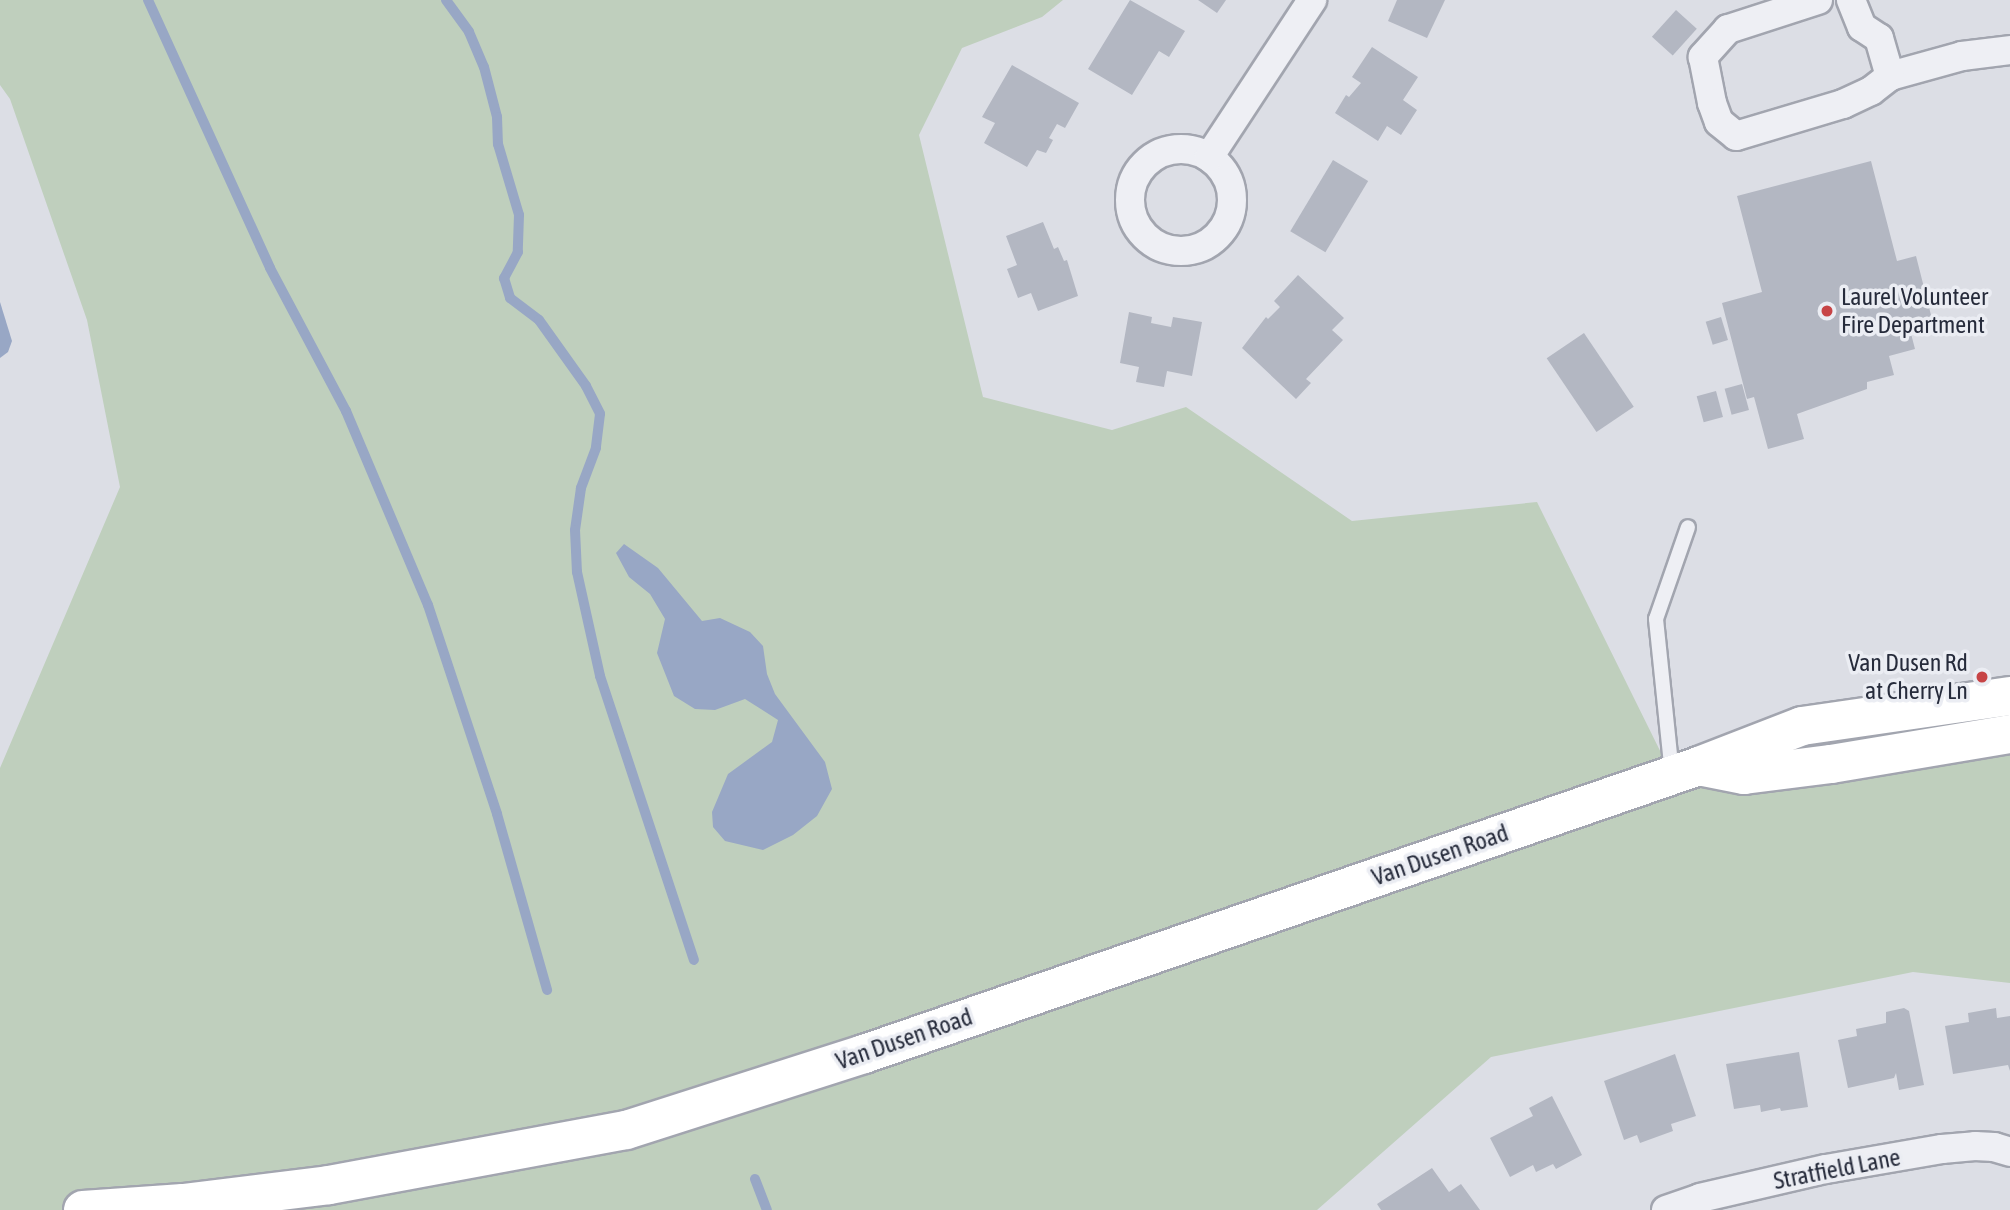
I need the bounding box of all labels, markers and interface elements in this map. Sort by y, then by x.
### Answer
place label: Laurel Volunteer Fire Department [1841,283,1988,339]
marker: Laurel Volunteer Fire Department [1819,303,1835,319]
place label: Van Dusen Rd at Cherry Ln [1848,649,1968,705]
marker: Van Dusen Rd at Cherry Ln [1974,669,1990,685]
street label: Van Dusen Road [1368,818,1512,892]
street label: Van Dusen Road [832,1002,976,1076]
street label: Stratfield Lane [1771,1143,1903,1195]

